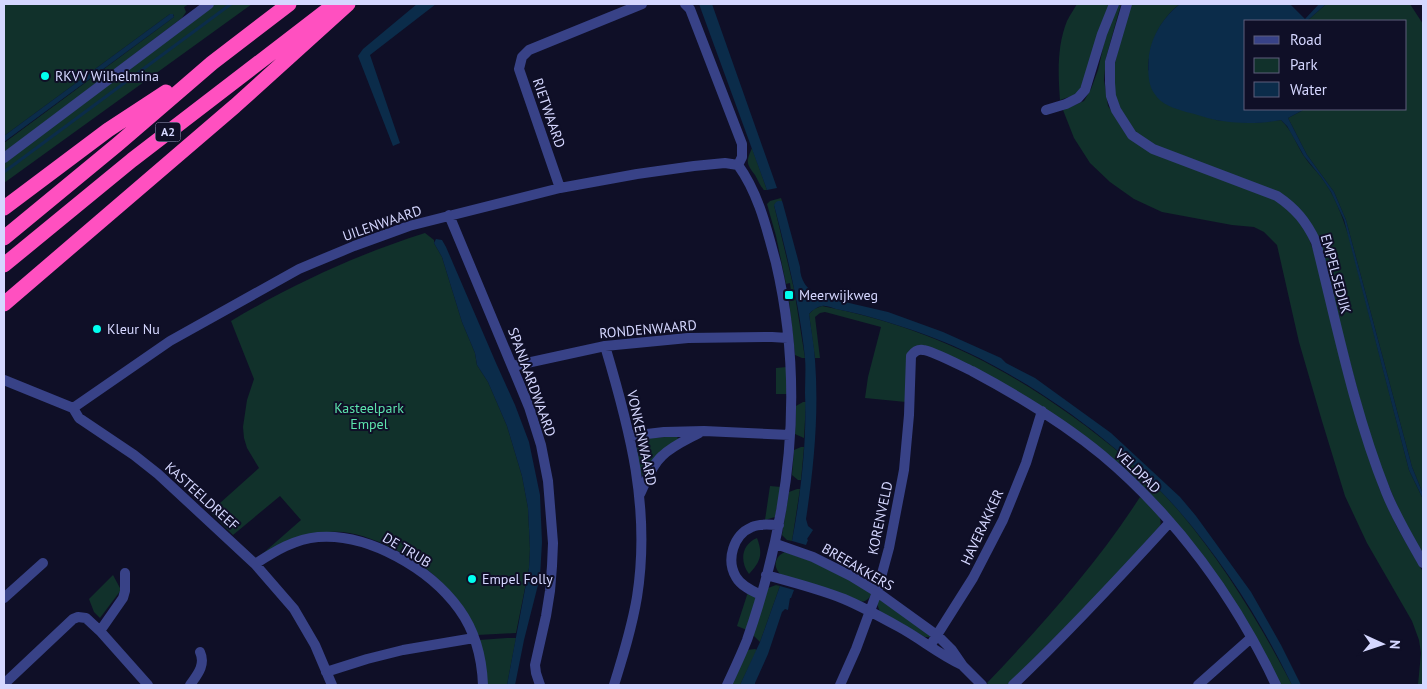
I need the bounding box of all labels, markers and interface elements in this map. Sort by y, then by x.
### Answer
legend [1244,20,1407,110]
text: Road [1290,30,1322,49]
text: Park [1290,55,1318,74]
place label: RKVV Wilhelmina [55,67,159,85]
marker: RKVV Wilhelmina [39,70,51,82]
street label: RIETWAARD [529,76,569,150]
text: Water [1290,80,1327,99]
road number: A2 [156,122,180,142]
street label: UILENWAARD [340,201,424,245]
street label: EMPELSEDIJK [1317,232,1355,316]
place label: Meerwijkweg [799,286,878,304]
marker: Meerwijkweg [783,289,795,301]
street label: RONDENWAARD [598,316,698,342]
place label: Kleur Nu [107,320,160,338]
marker: Kleur Nu [91,323,103,335]
street label: SPANJAARDWAARD [504,325,560,439]
street label: VONKENWAARD [623,388,661,487]
park label: Kasteelpark Empel [334,399,404,433]
street label: VELDPAD [1111,444,1164,497]
street label: KASTEELDREEF [161,458,243,534]
street label: KORENVELD [863,480,897,556]
street label: HAVERAKKER [957,486,1007,568]
street label: DE TRUB [379,529,435,571]
street label: BREEAKKERS [819,539,897,595]
place label: Empel Folly [482,570,553,588]
marker: Empel Folly [466,573,478,585]
north arrow [1357,619,1407,669]
text: N [1386,640,1404,650]

